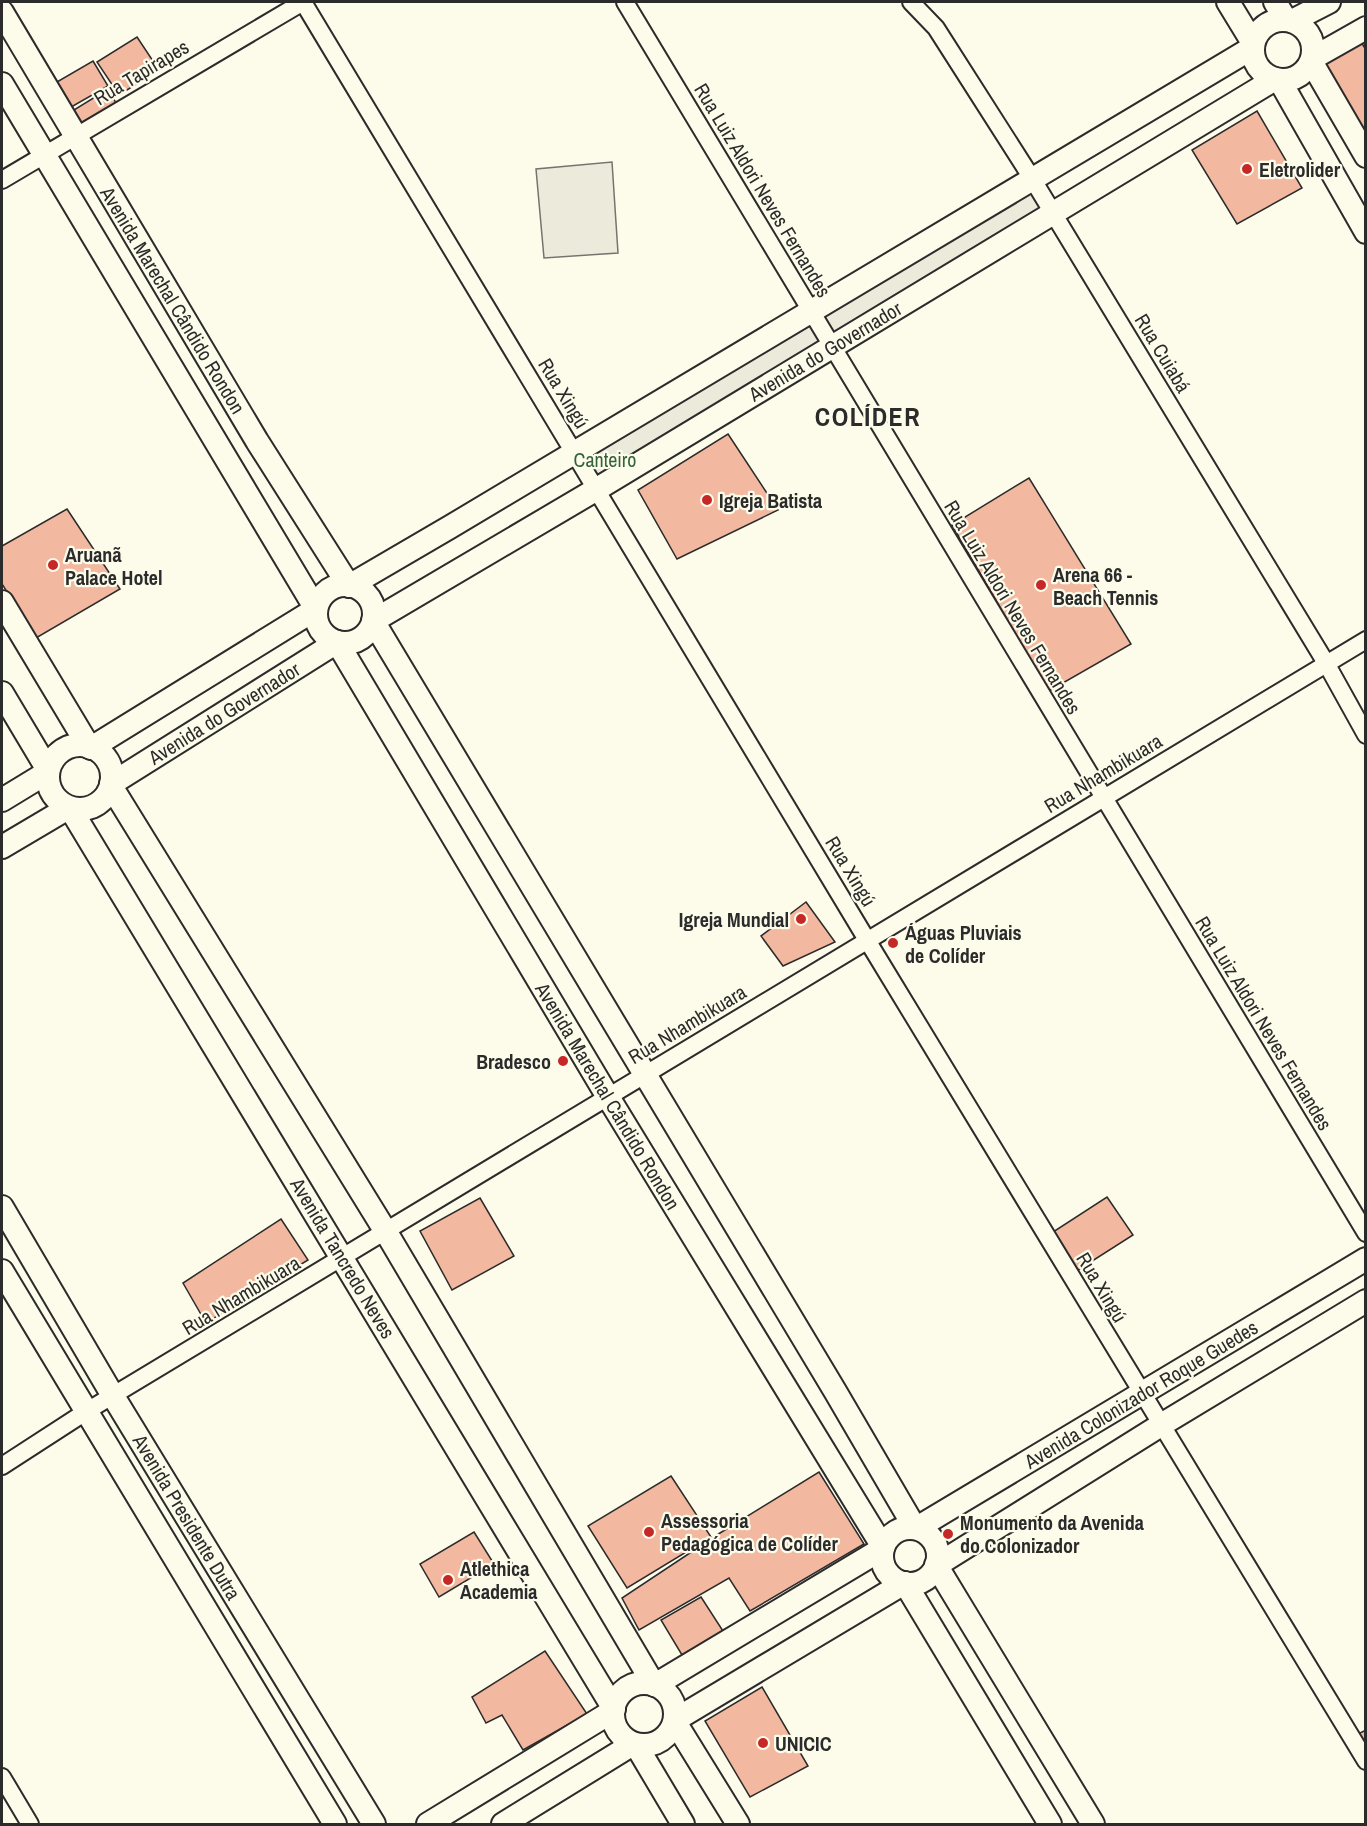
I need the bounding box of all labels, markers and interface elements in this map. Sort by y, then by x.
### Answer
street label: Rua Tapirapes [88,33,194,111]
street label: Rua Luiz Aldori Neves Fernandes [688,78,838,302]
place label: Eletrolider [1259,156,1341,183]
marker: Eletrolider [1240,162,1254,176]
street label: Avenida Marechal Cândido Rondon [94,181,252,419]
street label: Avenida do Governador [743,294,907,408]
street label: Rua Cuiabá [1129,309,1197,397]
street label: Rua Xingú [532,353,596,433]
district label: COLÍDER [815,399,921,434]
park label: Canteiro [574,446,636,473]
place label: Igreja Batista [719,487,822,514]
marker: Igreja Batista [700,493,714,507]
street label: Rua Luiz Aldori Neves Fernandes [938,495,1088,719]
place label: Aruanã Palace Hotel [65,541,163,591]
marker: Aruanã Palace Hotel [46,558,60,572]
place label: Arena 66 - Beach Tennis [1053,561,1158,611]
marker: Arena 66 - Beach Tennis [1034,578,1048,592]
street label: Avenida do Governador [142,655,305,771]
street label: Rua Nhambikuara [1039,727,1167,819]
street label: Rua Xingú [819,831,883,911]
place label: Igreja Mundial [679,906,789,933]
street label: Rua Luiz Aldori Neves Fernandes [1189,911,1339,1135]
marker: Igreja Mundial [794,912,808,926]
place label: Águas Pluviais de Colíder [905,919,1022,969]
marker: Águas Pluviais de Colíder [886,936,900,950]
street label: Avenida Marechal Cândido Rondon [529,977,687,1215]
street label: Rua Nhambikuara [623,978,751,1070]
place label: Bradesco [476,1048,551,1075]
marker: Bradesco [556,1054,570,1068]
street label: Avenida Tancredo Neves [284,1172,402,1343]
street label: Rua Xingú [1070,1247,1134,1327]
street label: Rua Nhambikuara [177,1249,305,1341]
street label: Avenida Colonizador Roque Guedes [1018,1313,1263,1475]
street label: Avenida Presidente Dutra [126,1428,247,1605]
place label: Assessoria Pedagógica de Colíder [661,1507,838,1557]
place label: Monumento da Avenida do Colonizador [960,1509,1144,1559]
marker: Assessoria Pedagógica de Colíder [642,1525,656,1539]
marker: Monumento da Avenida do Colonizador [941,1527,955,1541]
place label: Atlethica Academia [460,1555,537,1605]
marker: Atlethica Academia [441,1573,455,1587]
place label: UNICIC [775,1730,832,1757]
marker: UNICIC [756,1736,770,1750]

